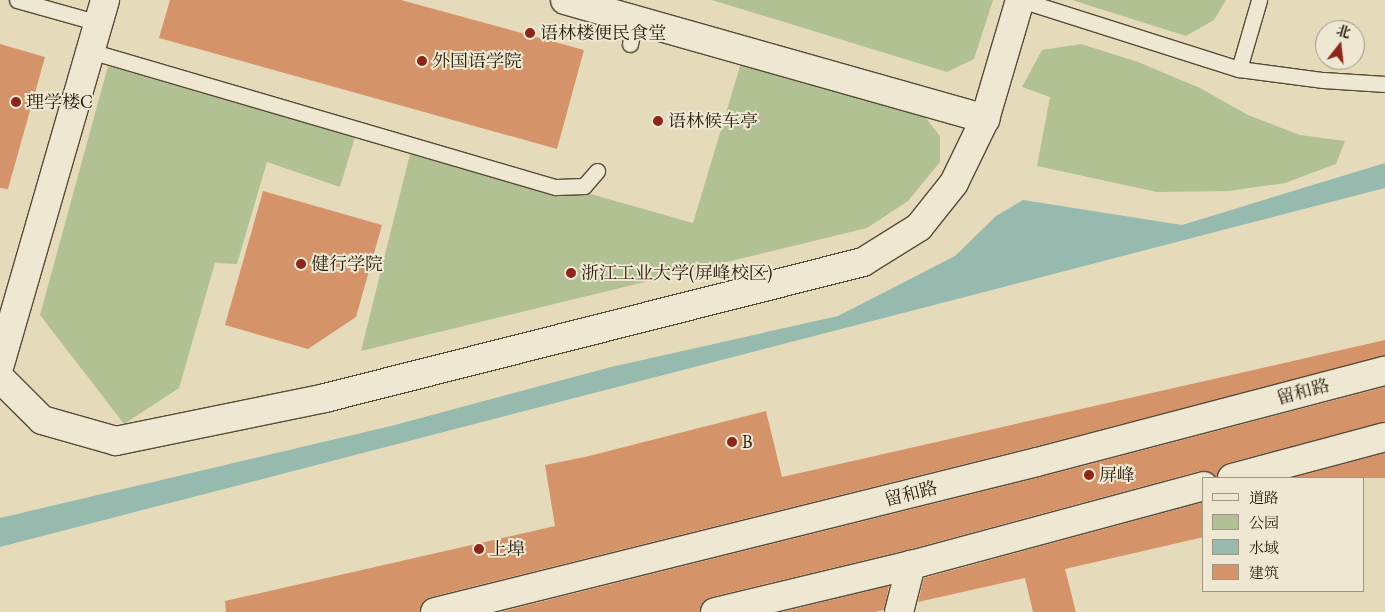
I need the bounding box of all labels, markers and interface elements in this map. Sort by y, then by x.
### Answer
north arrow [1315,20,1365,70]
text: 北 [1335,21,1353,42]
place label: 语林楼便民食堂 [540,22,666,44]
marker: 语林楼便民食堂 [524,27,536,39]
place label: 外国语学院 [432,50,522,72]
marker: 外国语学院 [416,55,428,67]
place label: 理学楼C [26,91,93,113]
marker: 理学楼C [10,96,22,108]
place label: 语林候车亭 [668,110,758,132]
marker: 语林候车亭 [652,115,664,127]
place label: 健行学院 [311,253,383,275]
marker: 健行学院 [295,258,307,270]
place label: 浙江工业大学(屏峰校区) [581,262,772,284]
marker: 浙江工业大学(屏峰校区) [565,267,577,279]
street label: 留和路 [1274,375,1332,409]
place label: B [742,431,753,453]
marker: B [726,436,738,448]
place label: 屏峰 [1099,464,1135,486]
marker: 屏峰 [1083,469,1095,481]
street label: 留和路 [882,477,940,511]
legend [1202,477,1365,592]
text: 道路 [1249,488,1279,507]
text: 公园 [1249,513,1279,532]
place label: 上埠 [489,538,525,560]
text: 水域 [1249,538,1279,557]
marker: 上埠 [473,543,485,555]
text: 建筑 [1249,563,1279,582]

